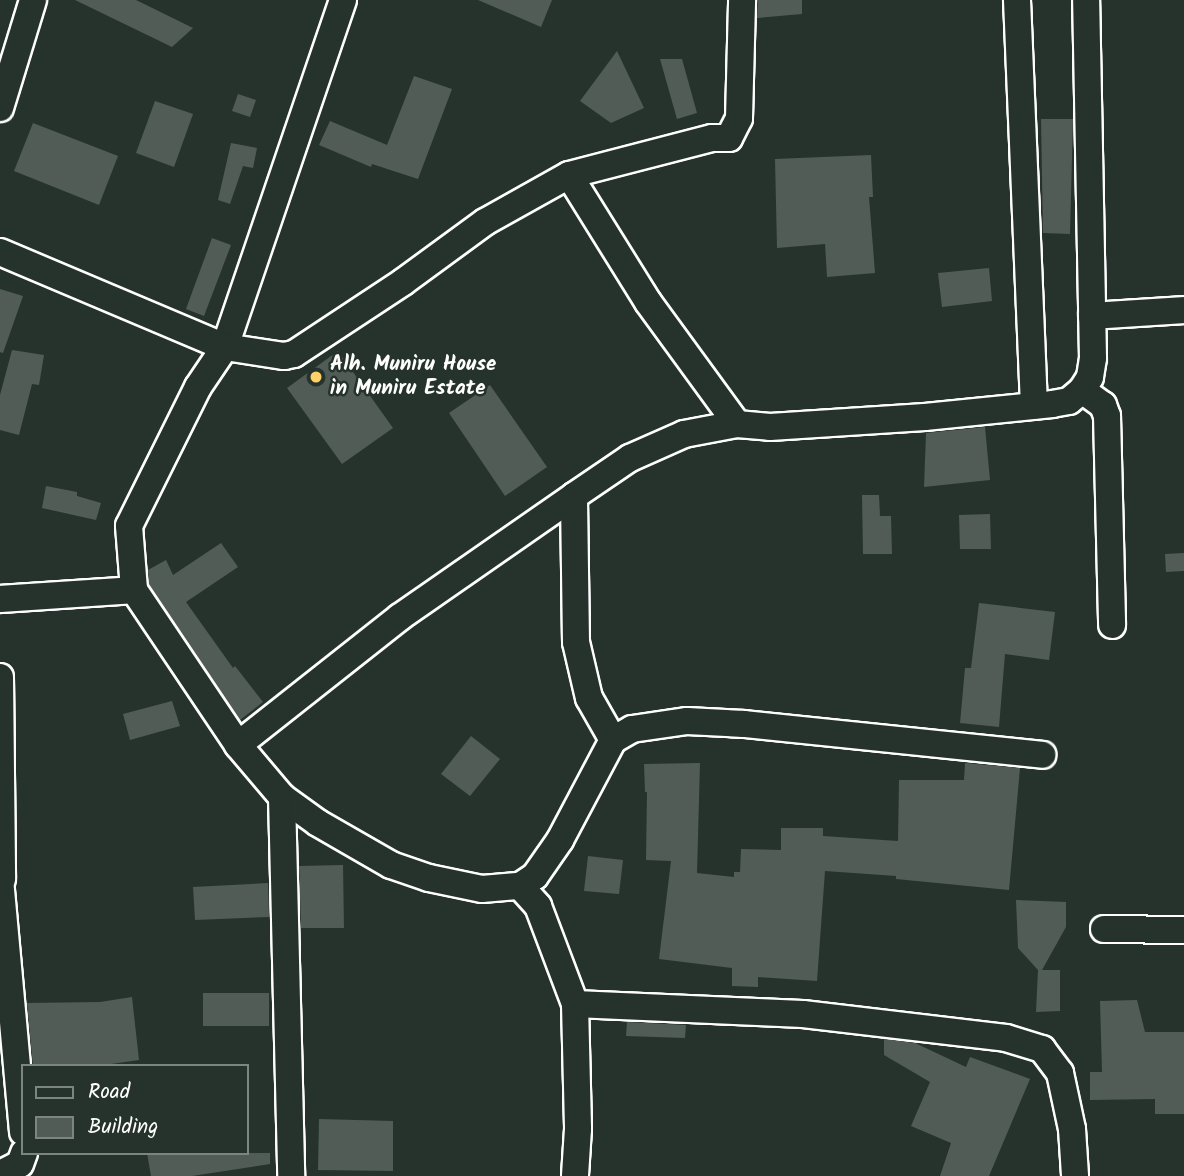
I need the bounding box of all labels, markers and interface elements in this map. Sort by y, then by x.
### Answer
place label: Alh. Muniru House in Muniru Estate [330,352,496,402]
marker: Alh. Muniru House in Muniru Estate [308,369,324,385]
legend [21,1064,248,1155]
text: Road [88,1076,130,1109]
text: Building [88,1111,158,1144]

